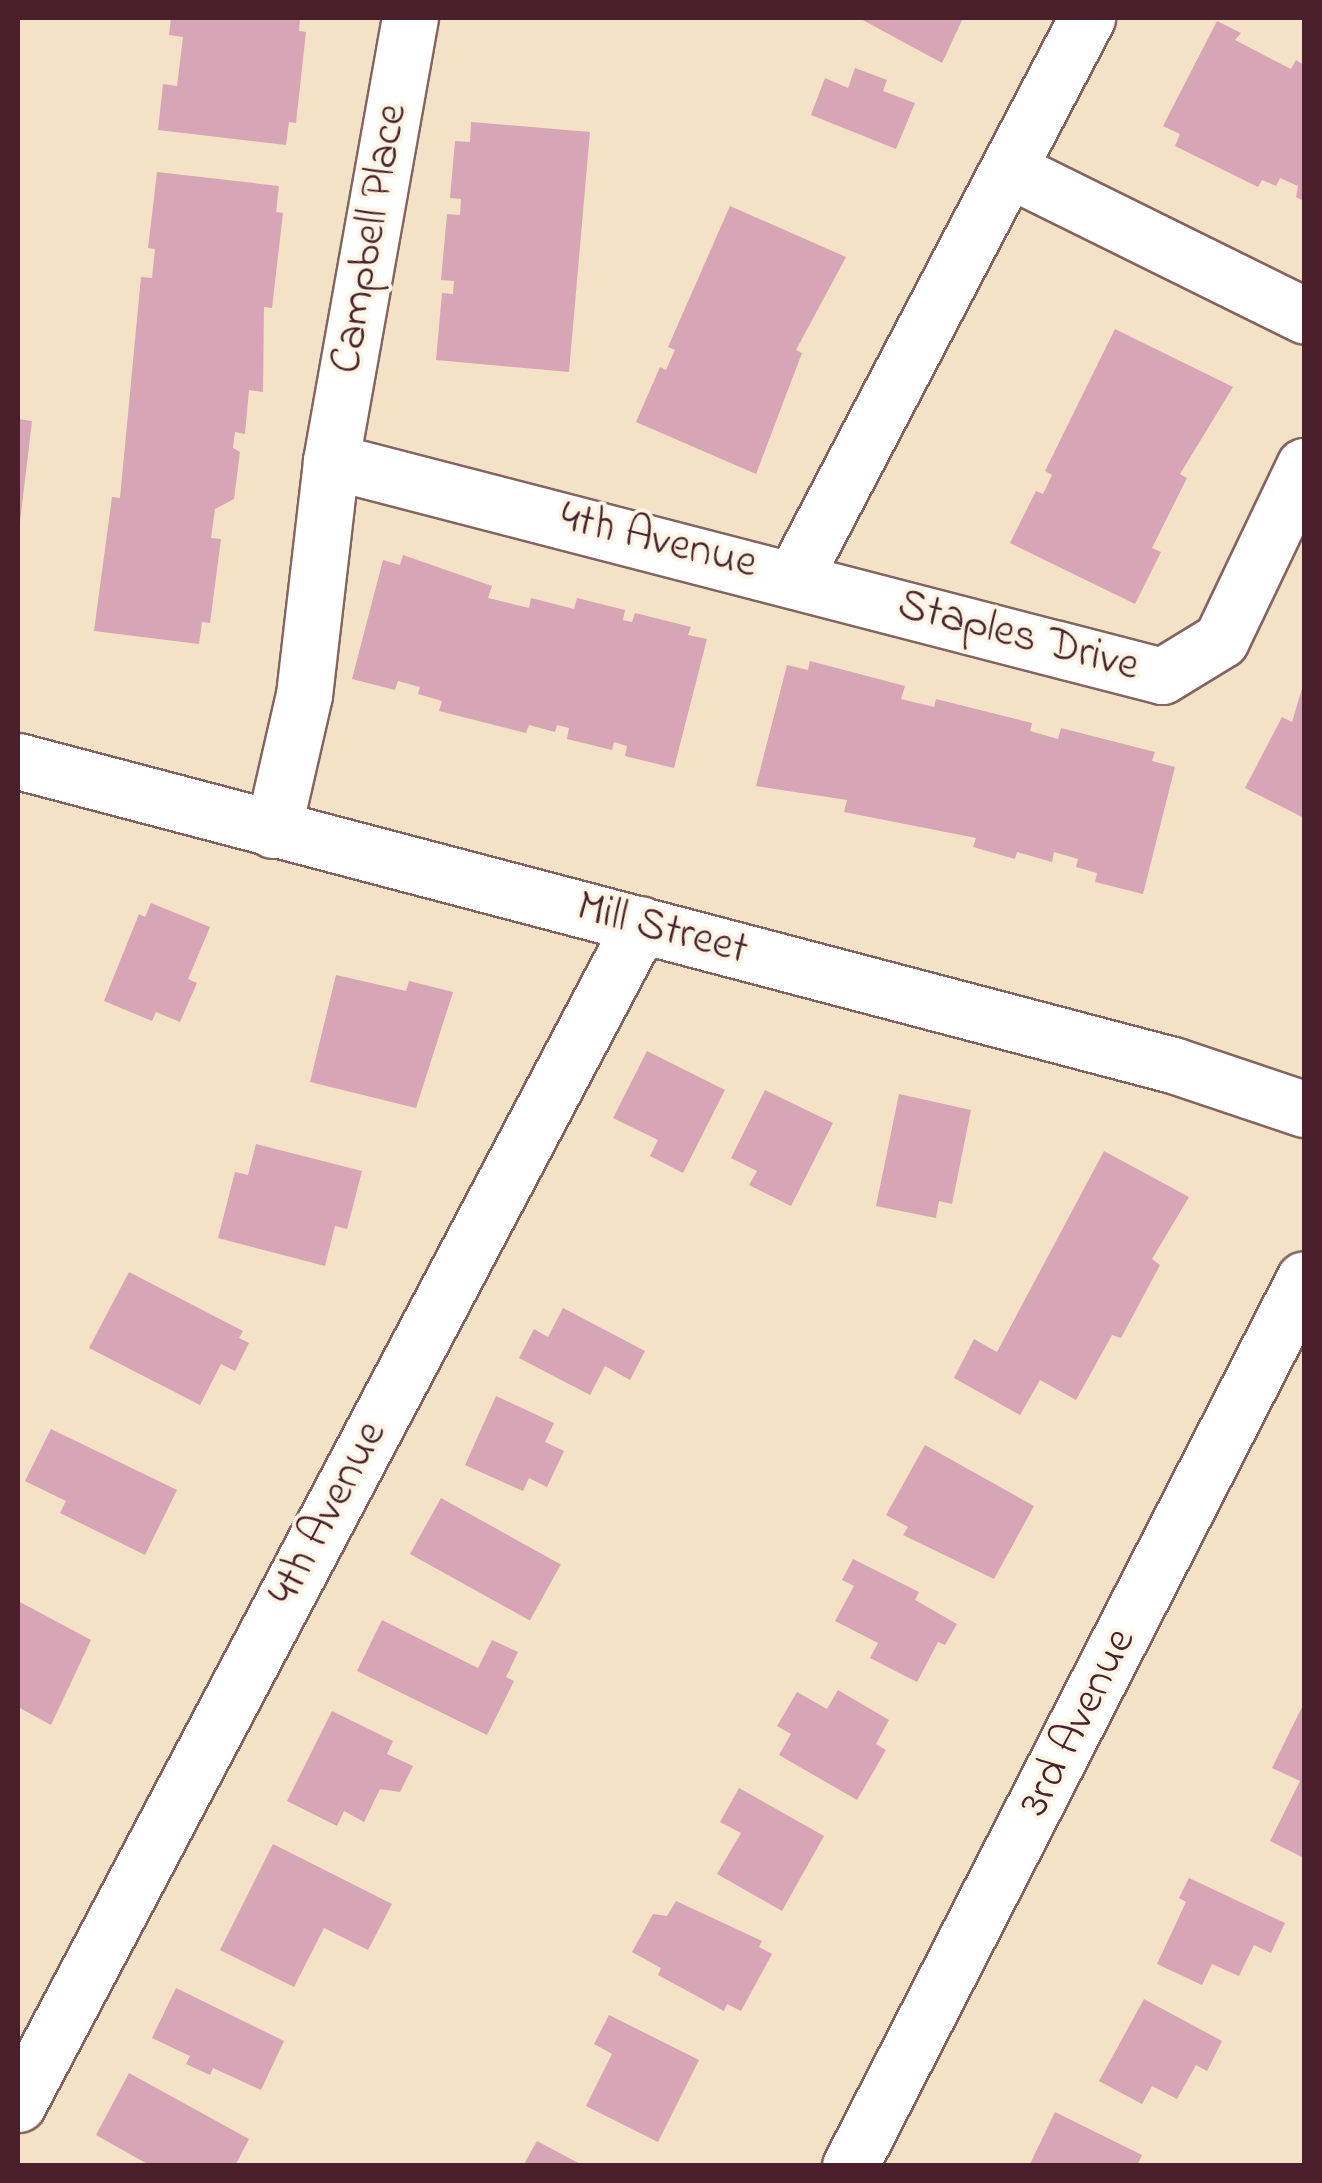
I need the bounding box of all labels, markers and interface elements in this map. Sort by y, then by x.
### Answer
street label: Campbell Place [321,100,421,378]
street label: 4th Avenue [554,492,762,592]
street label: Staples Drive [892,579,1144,695]
street label: Mill Street [570,881,754,979]
street label: 4th Avenue [258,1413,400,1615]
street label: 3rd Avenue [1009,1620,1149,1826]

